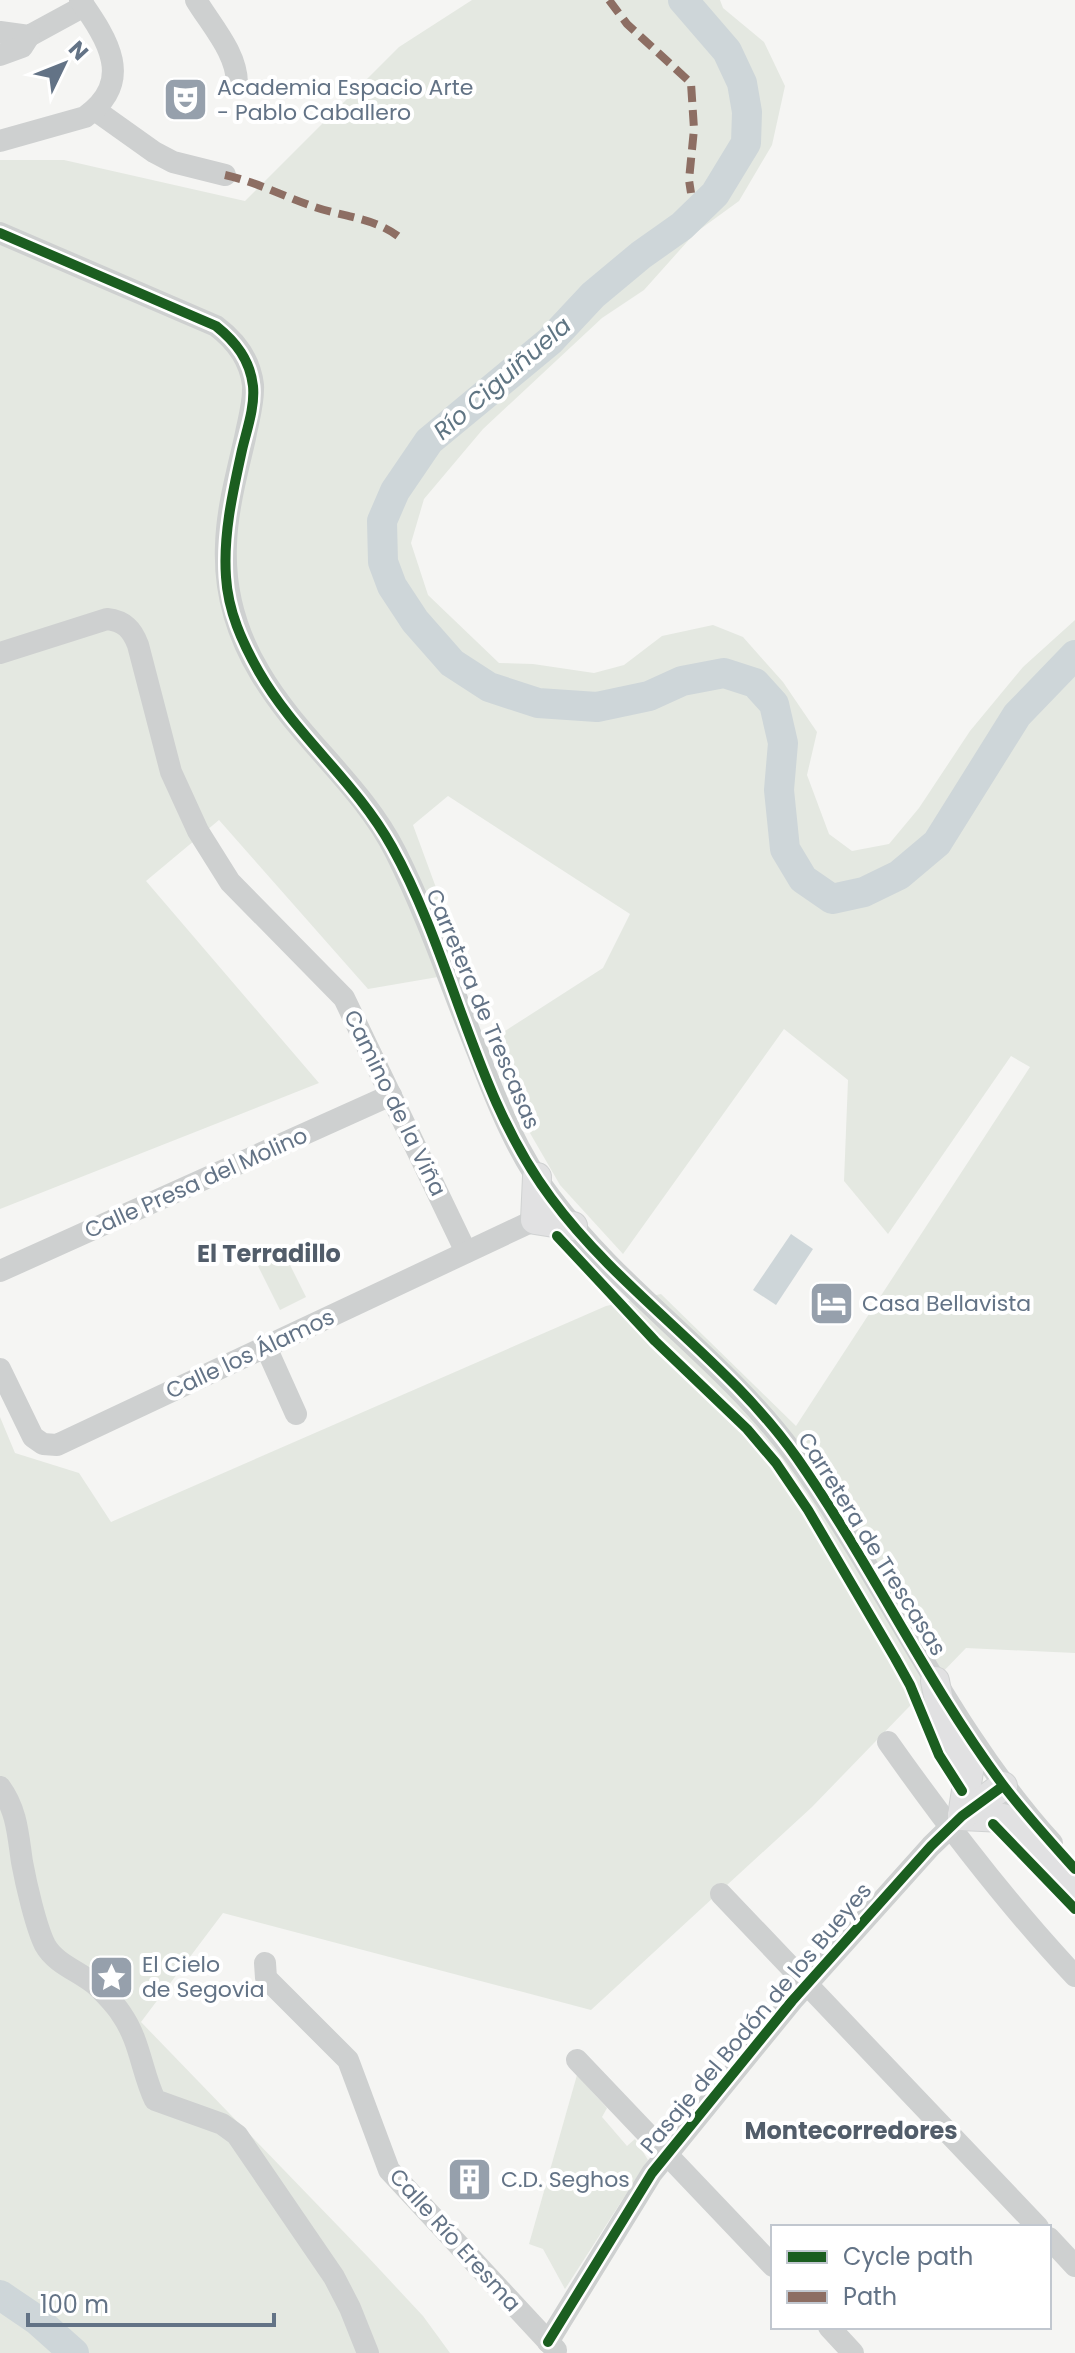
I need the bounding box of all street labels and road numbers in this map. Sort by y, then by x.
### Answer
street label: Carretera de Trescasas [418,884,548,1134]
street label: Camino de la Viña [336,1005,454,1201]
street label: Calle Presa del Molino [80,1120,312,1246]
street label: Calle los Álamos [161,1301,339,1407]
street label: Carretera de Trescasas [790,1426,954,1662]
street label: Pasaje del Bodón de los Bueyes [633,1876,879,2160]
street label: Calle Río Eresma [382,2162,528,2318]

